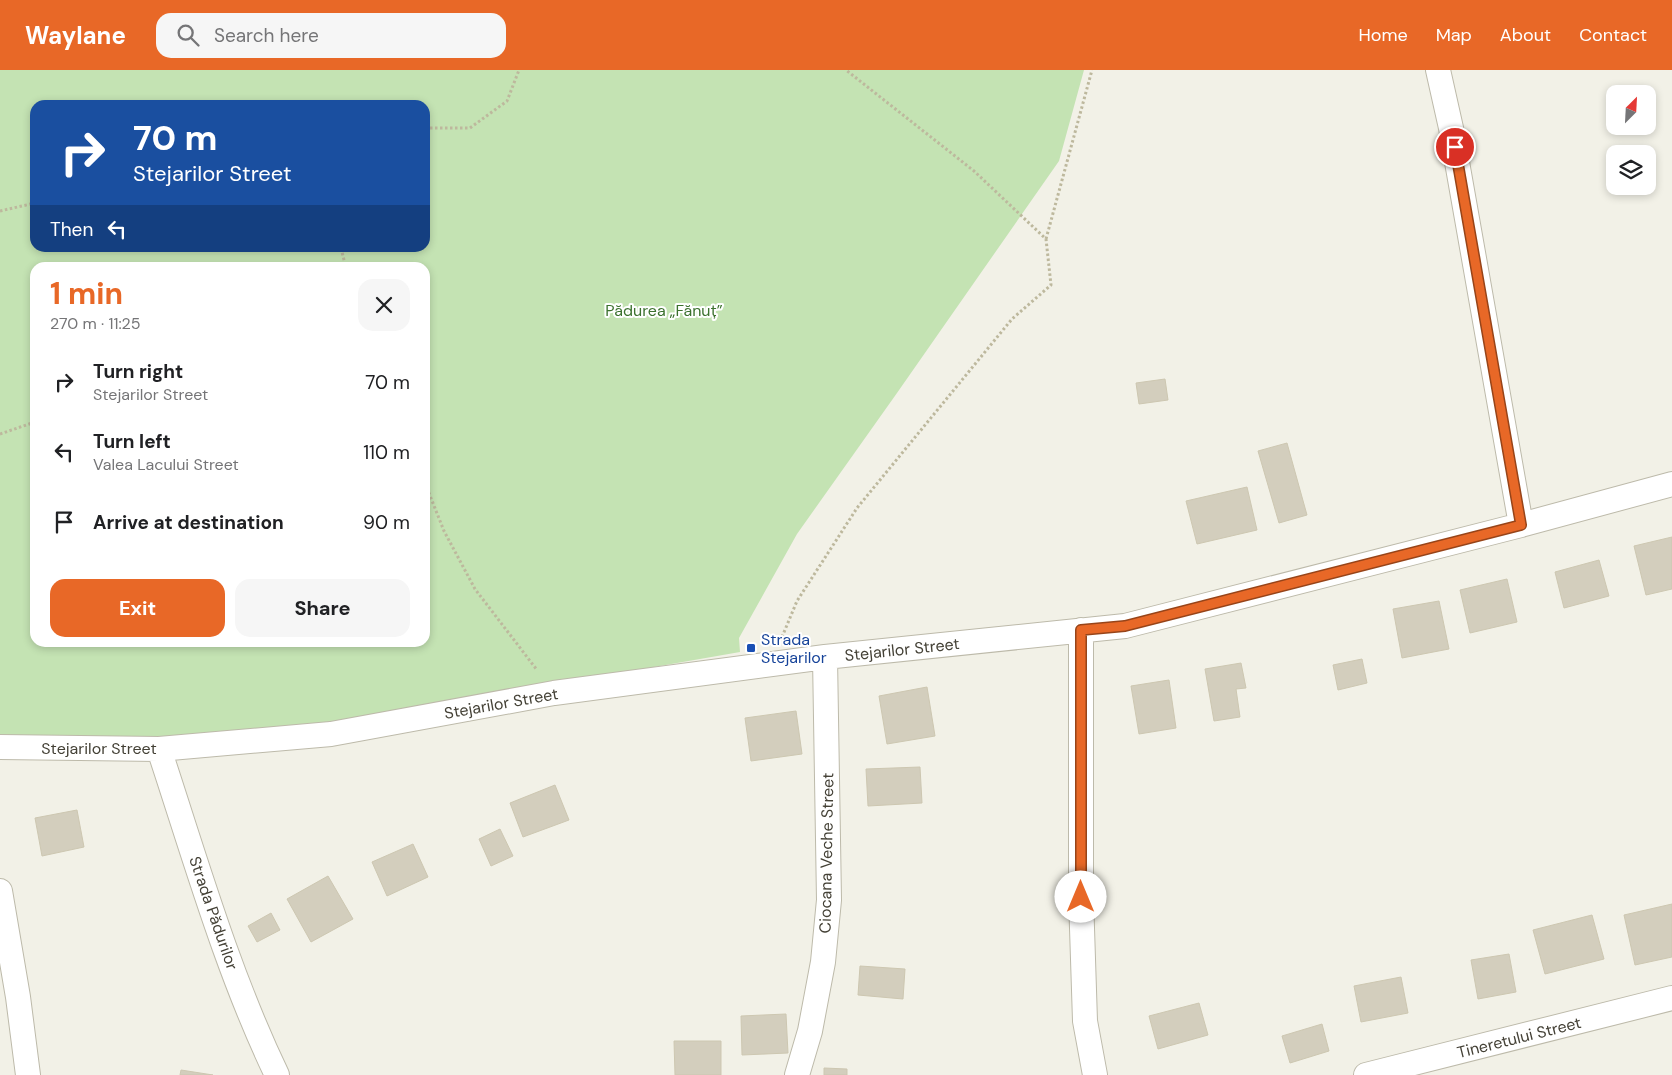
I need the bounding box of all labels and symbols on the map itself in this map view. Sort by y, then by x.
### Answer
north arrow [1606,85,1656,135]
pin [1434,126,1476,168]
park label: Pădurea „Fănuț” [605,300,723,321]
place label: Strada Stejarilor [761,629,827,668]
street label: Stejarilor Street [844,633,961,666]
marker: Strada Stejarilor [745,642,757,654]
street label: Stejarilor Street [442,683,560,724]
street label: Stejarilor Street [41,738,157,759]
street label: Ciocana Veche Street [815,773,838,933]
street label: Strada Pădurilor [184,854,243,973]
position arrow [1054,870,1106,922]
street label: Tineretului Street [1455,1012,1583,1063]

